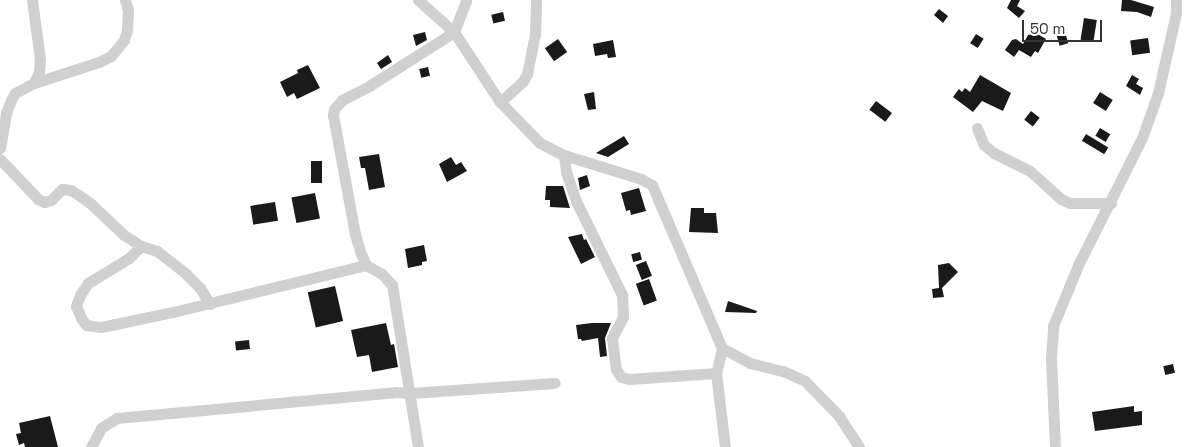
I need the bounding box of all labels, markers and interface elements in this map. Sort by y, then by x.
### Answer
scale bar [1024,10,1104,42]
text: 50 m [1030,19,1065,38]

